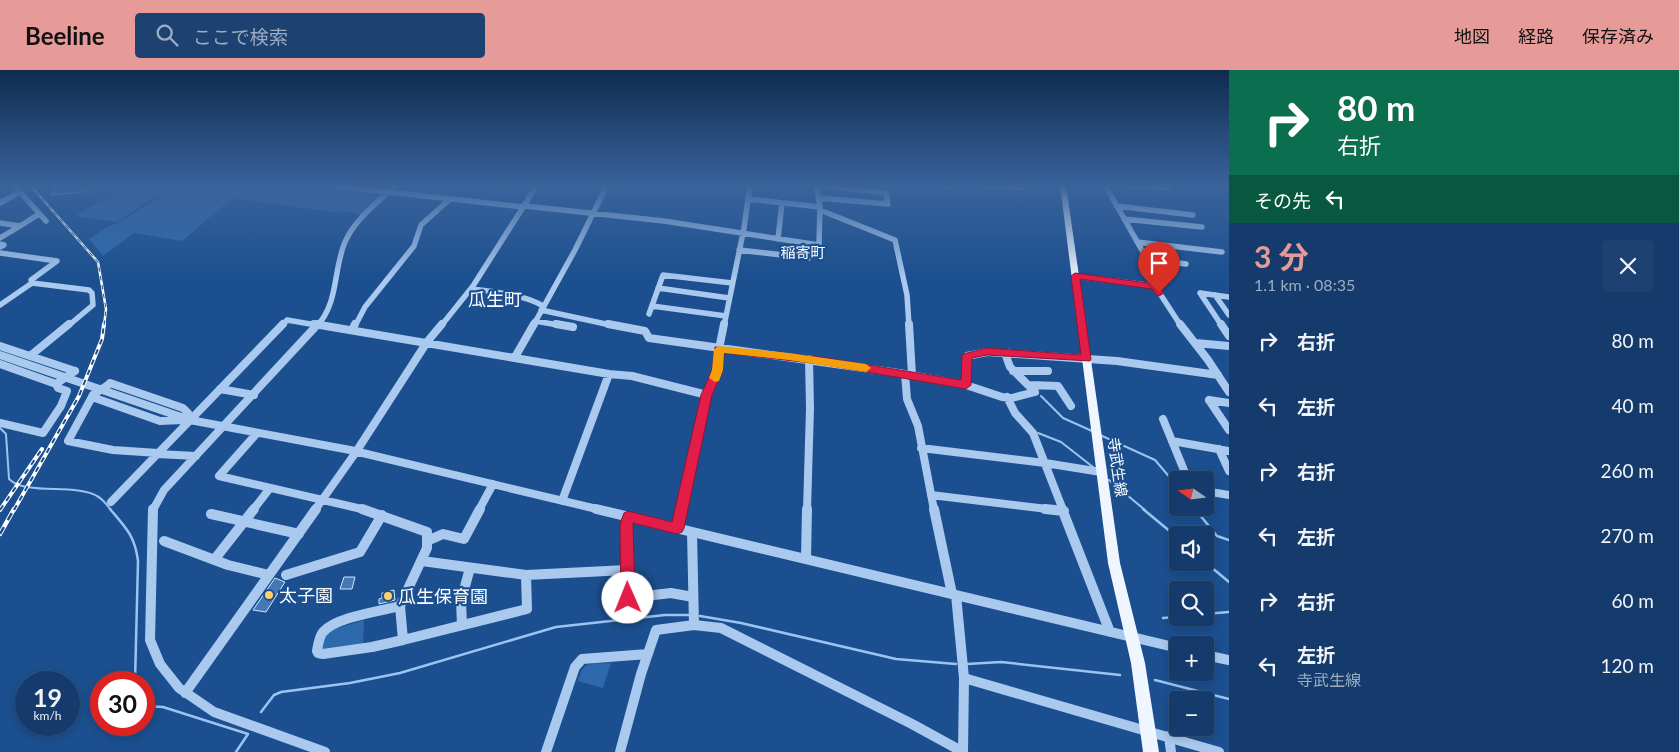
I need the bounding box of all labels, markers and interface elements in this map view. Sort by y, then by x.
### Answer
search box [135,13,485,58]
text: Beeline [25,21,105,50]
icon: search [153,21,181,49]
text: ここで検索 [193,25,288,48]
text: 地図 [1454,25,1490,47]
text: 経路 [1518,25,1554,47]
text: 保存済み [1582,25,1654,47]
text: 80 m [1337,86,1415,128]
icon: right [1254,90,1319,155]
text: 右折 [1337,132,1381,159]
icon: left [1321,185,1349,213]
text: その先 [1254,189,1311,212]
text: 3 分 [1254,238,1309,274]
button: close [1602,240,1654,292]
pin [1138,242,1180,293]
district label: 稲寄町 [780,243,826,261]
icon: arrive [1145,249,1173,277]
text: 1.1 km · 08:35 [1254,275,1355,294]
district label: 瓜生町 [468,288,522,310]
icon: right [1254,327,1282,355]
text: 80 m [1611,329,1654,352]
text: 右折 [1297,330,1335,353]
icon: left [1254,392,1282,420]
text: 40 m [1611,394,1654,417]
text: 左折 [1297,395,1335,418]
street label: 寺武生線 [1105,436,1131,498]
icon: right [1254,457,1282,485]
text: 260 m [1600,459,1654,482]
text: 右折 [1297,460,1335,483]
north arrow [1169,471,1214,516]
map controls [1169,471,1214,736]
icon: left [1254,522,1282,550]
text: 270 m [1600,524,1654,547]
text: 左折 [1297,525,1335,548]
button: sound [1169,526,1214,571]
position arrow [601,571,653,623]
button: search [1169,581,1214,626]
place label: 太子園 [279,584,333,606]
place label: 瓜生保育園 [398,585,488,607]
icon: right [1254,587,1282,615]
marker: 太子園 [263,589,275,601]
text: 60 m [1611,589,1654,612]
marker: 瓜生保育園 [382,590,394,602]
text: 右折 [1297,590,1335,613]
button: + [1169,636,1214,681]
text: 左折 [1297,643,1335,666]
icon: left [1254,652,1282,680]
text: 120 m [1600,654,1654,677]
text: 寺武生線 [1297,670,1361,689]
speed limit sign: 30 [90,671,155,736]
text: 19 [33,682,62,712]
button: − [1169,691,1214,736]
text: km/h [33,708,62,723]

